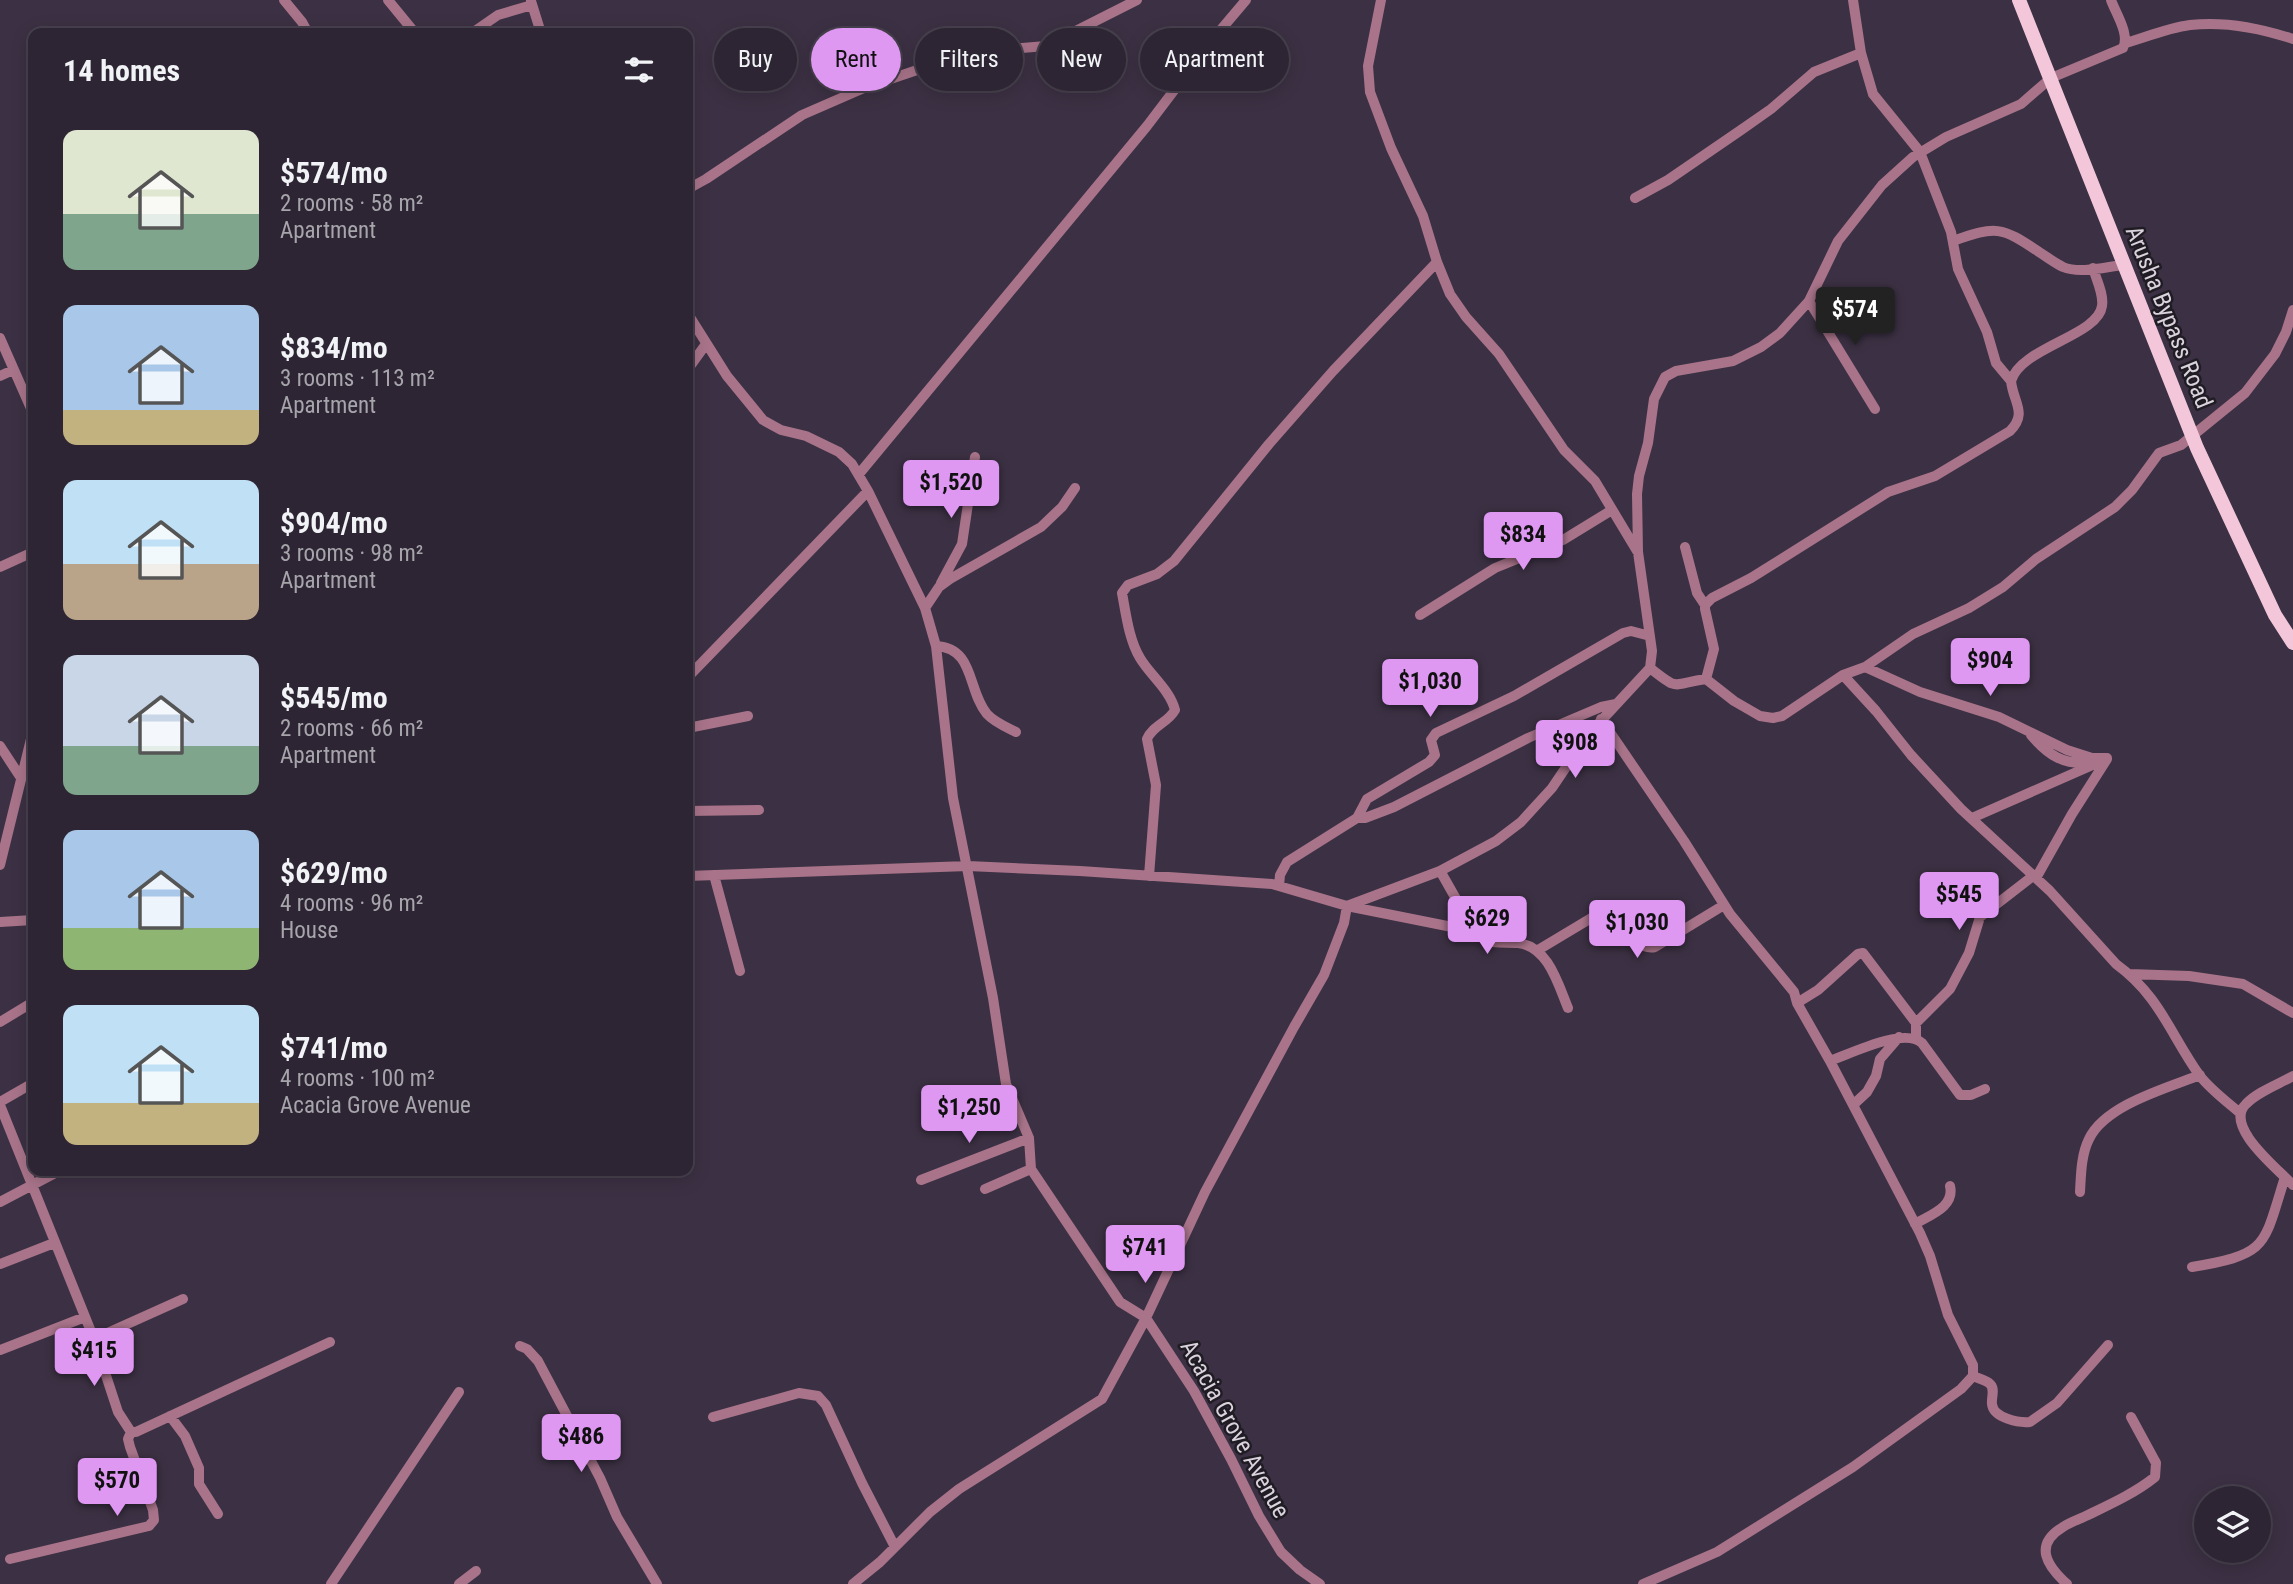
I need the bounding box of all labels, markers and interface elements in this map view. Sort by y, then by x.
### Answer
chip: Buy [714,28,797,91]
chip: Rent [811,28,901,91]
chip: Filters [915,28,1023,91]
chip: New [1037,28,1126,91]
chip: Apartment [1140,28,1289,91]
icon: filters [620,51,658,89]
text: 14 homes [63,53,180,88]
text: $574/mo [280,155,388,190]
icon: home [119,158,203,242]
text: 2 rooms · 58 m² [280,190,423,217]
text: Apartment [280,217,376,244]
street label: Arusha Bypass Road [2120,222,2218,412]
pin: $574 [1814,288,1896,347]
text: $574 [1832,296,1878,323]
text: $834/mo [280,330,388,365]
icon: home [119,333,203,417]
text: 3 rooms · 113 m² [280,365,435,392]
text: Apartment [280,392,376,419]
pin: $1,520 [894,461,1008,520]
text: $1,520 [919,469,983,496]
text: $904/mo [280,505,388,540]
icon: home [119,508,203,592]
pin: $834 [1482,512,1564,572]
text: $834 [1500,521,1546,548]
text: 3 rooms · 98 m² [280,540,423,567]
text: Apartment [280,567,376,594]
pin: $904 [1949,638,2031,698]
text: $904 [1967,647,2013,674]
pin: $1,030 [1373,660,1487,719]
text: $1,030 [1398,668,1462,695]
text: $545/mo [280,680,388,715]
icon: home [119,683,203,767]
text: 2 rooms · 66 m² [280,715,423,742]
pin: $908 [1534,720,1616,780]
text: $908 [1552,729,1598,756]
text: Apartment [280,742,376,769]
text: $629/mo [280,855,388,890]
icon: home [119,858,203,942]
pin: $545 [1918,872,2000,932]
text: $545 [1936,881,1982,908]
text: 4 rooms · 96 m² [280,890,423,917]
pin: $629 [1446,897,1528,956]
pin: $1,030 [1580,900,1694,960]
text: $629 [1464,905,1510,932]
text: $1,030 [1605,909,1669,936]
text: House [280,917,338,944]
text: $741/mo [280,1030,388,1065]
icon: home [119,1033,203,1117]
text: 4 rooms · 100 m² [280,1065,435,1092]
pin: $1,250 [912,1086,1026,1145]
text: Acacia Grove Avenue [280,1092,471,1119]
text: $1,250 [937,1094,1001,1121]
pin: $741 [1104,1226,1186,1285]
text: $741 [1122,1234,1168,1261]
pin: $415 [53,1328,135,1388]
street label: Acacia Grove Avenue [1174,1335,1296,1523]
text: $415 [71,1337,117,1364]
pin: $486 [540,1414,622,1474]
text: $486 [558,1423,604,1450]
pin: $570 [76,1458,158,1518]
text: $570 [94,1467,140,1494]
map controls [2194,1486,2271,1563]
button: layers [2194,1486,2271,1563]

